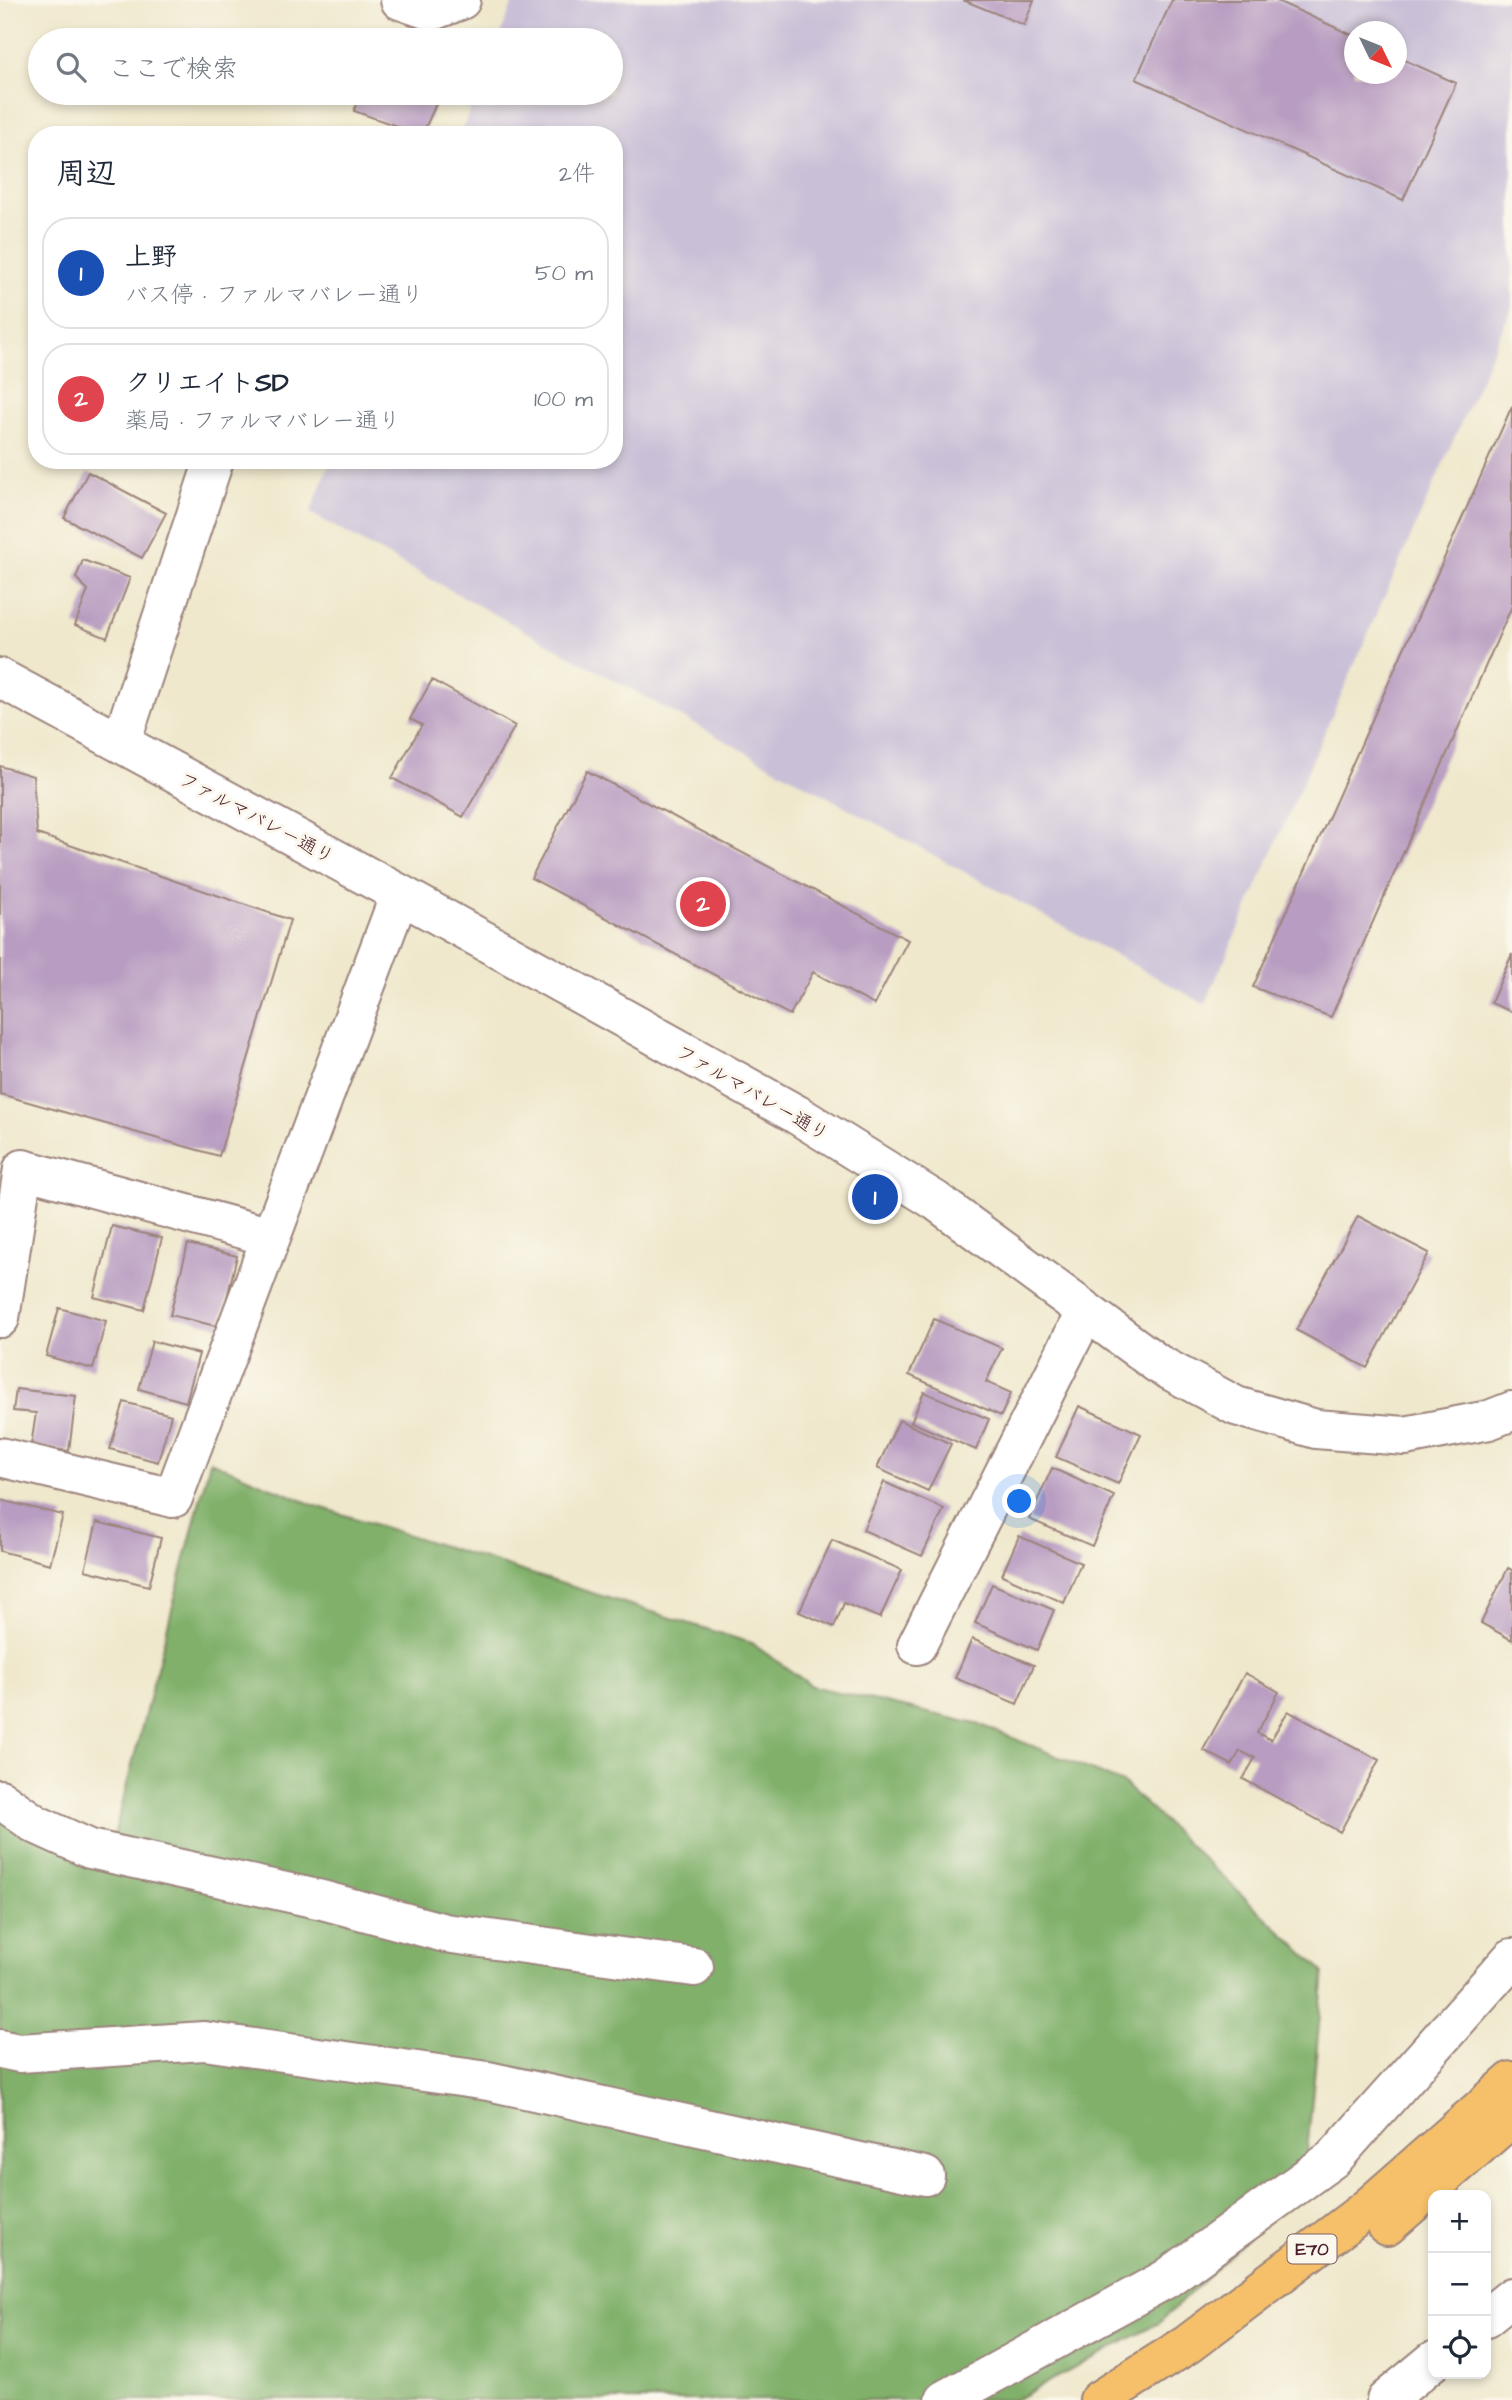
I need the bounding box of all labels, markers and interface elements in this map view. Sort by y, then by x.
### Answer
north arrow [1344,21,1407,84]
search box [28,28,623,105]
icon: search [52,48,90,86]
text: ここで検索 [108,51,238,87]
text: 周辺 [56,153,116,195]
text: 2件 [559,158,595,190]
text: 上野 [125,239,177,275]
text: 1 [80,257,82,289]
text: 50 m [535,257,593,289]
text: バス停 · ファルマバレー通り [125,279,424,311]
text: クリエイトSD [125,365,289,401]
text: 2 [74,383,88,415]
text: 100 m [534,383,593,415]
text: 薬局 · ファルマバレー通り [125,405,401,437]
street label: ファルマバレー通り [174,766,339,871]
pin: 2 [680,878,726,930]
street label: ファルマバレー通り [671,1039,834,1148]
pin: 1 [852,1171,898,1223]
your location [1002,1484,1036,1518]
map controls [1428,2190,1491,2379]
button: + [1428,2190,1491,2253]
road number: E70 [1288,2234,1336,2264]
button: − [1428,2253,1491,2316]
button: locate [1428,2316,1491,2379]

